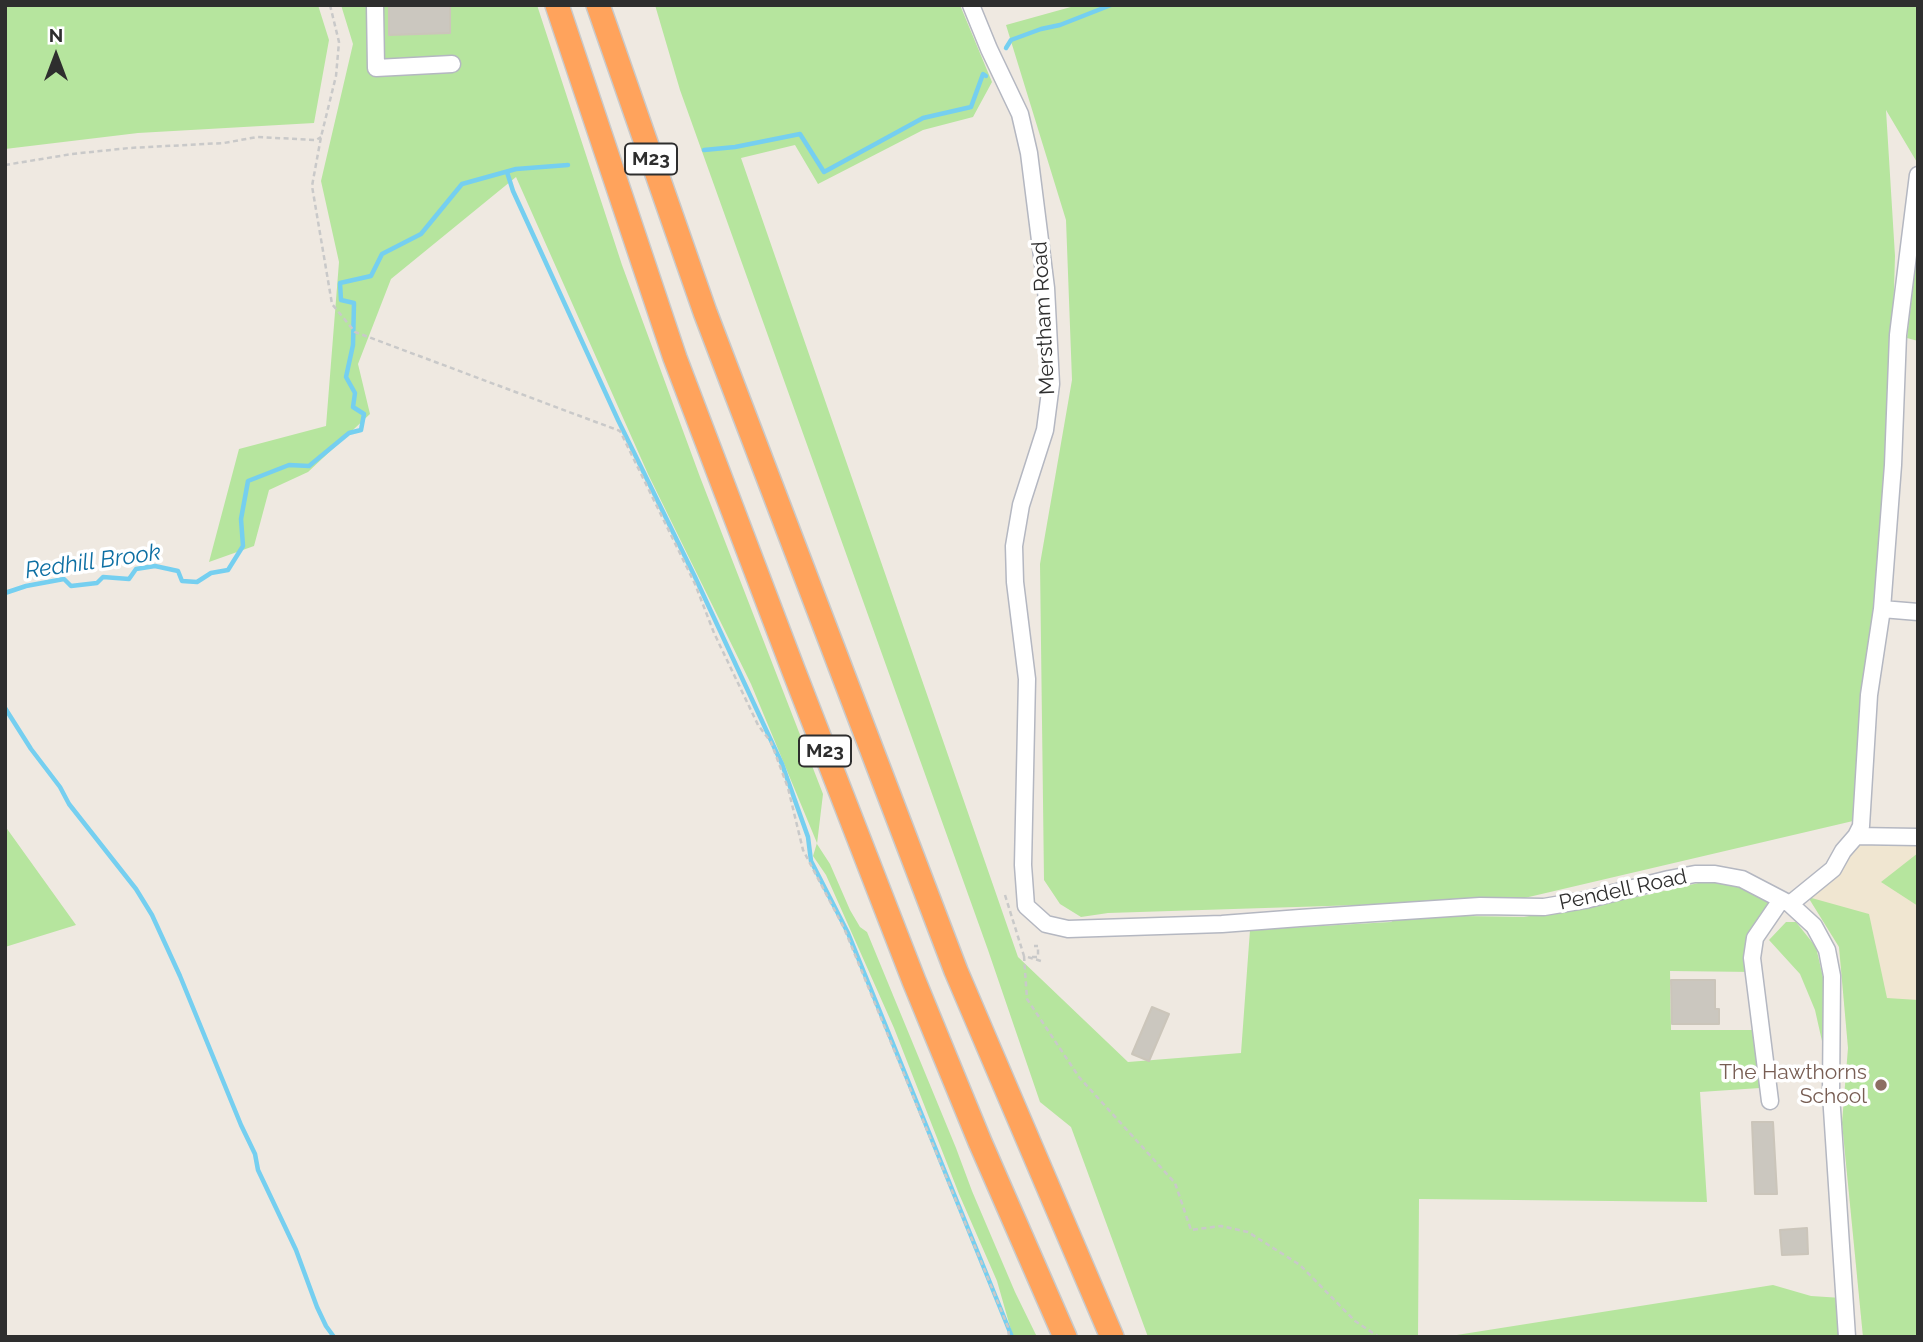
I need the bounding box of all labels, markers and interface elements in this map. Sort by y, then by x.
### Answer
north arrow [21,21,91,91]
text: N [49,24,63,46]
road number: M23 [625,144,677,174]
street label: Merstham Road [1027,241,1061,395]
water label: Redhill Brook [23,539,163,585]
road number: M23 [799,736,851,766]
street label: Pendell Road [1557,864,1689,916]
place label: The Hawthorns School [1719,1060,1867,1110]
marker: The Hawthorns School [1873,1077,1889,1093]

